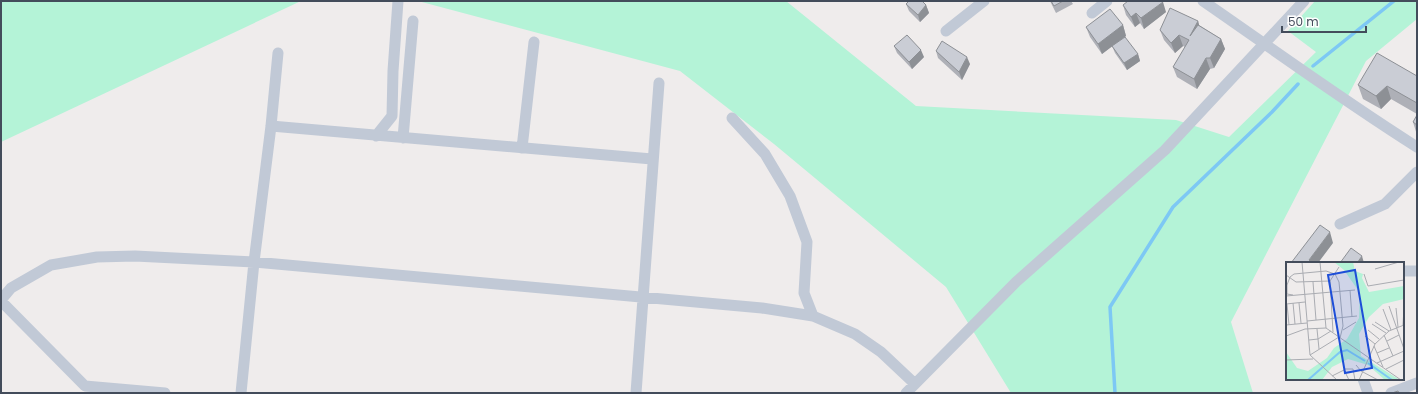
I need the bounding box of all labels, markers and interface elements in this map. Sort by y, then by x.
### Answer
scale bar [1282,8,1366,34]
text: 50 m [1288,13,1319,30]
inset map [1286,262,1404,380]

